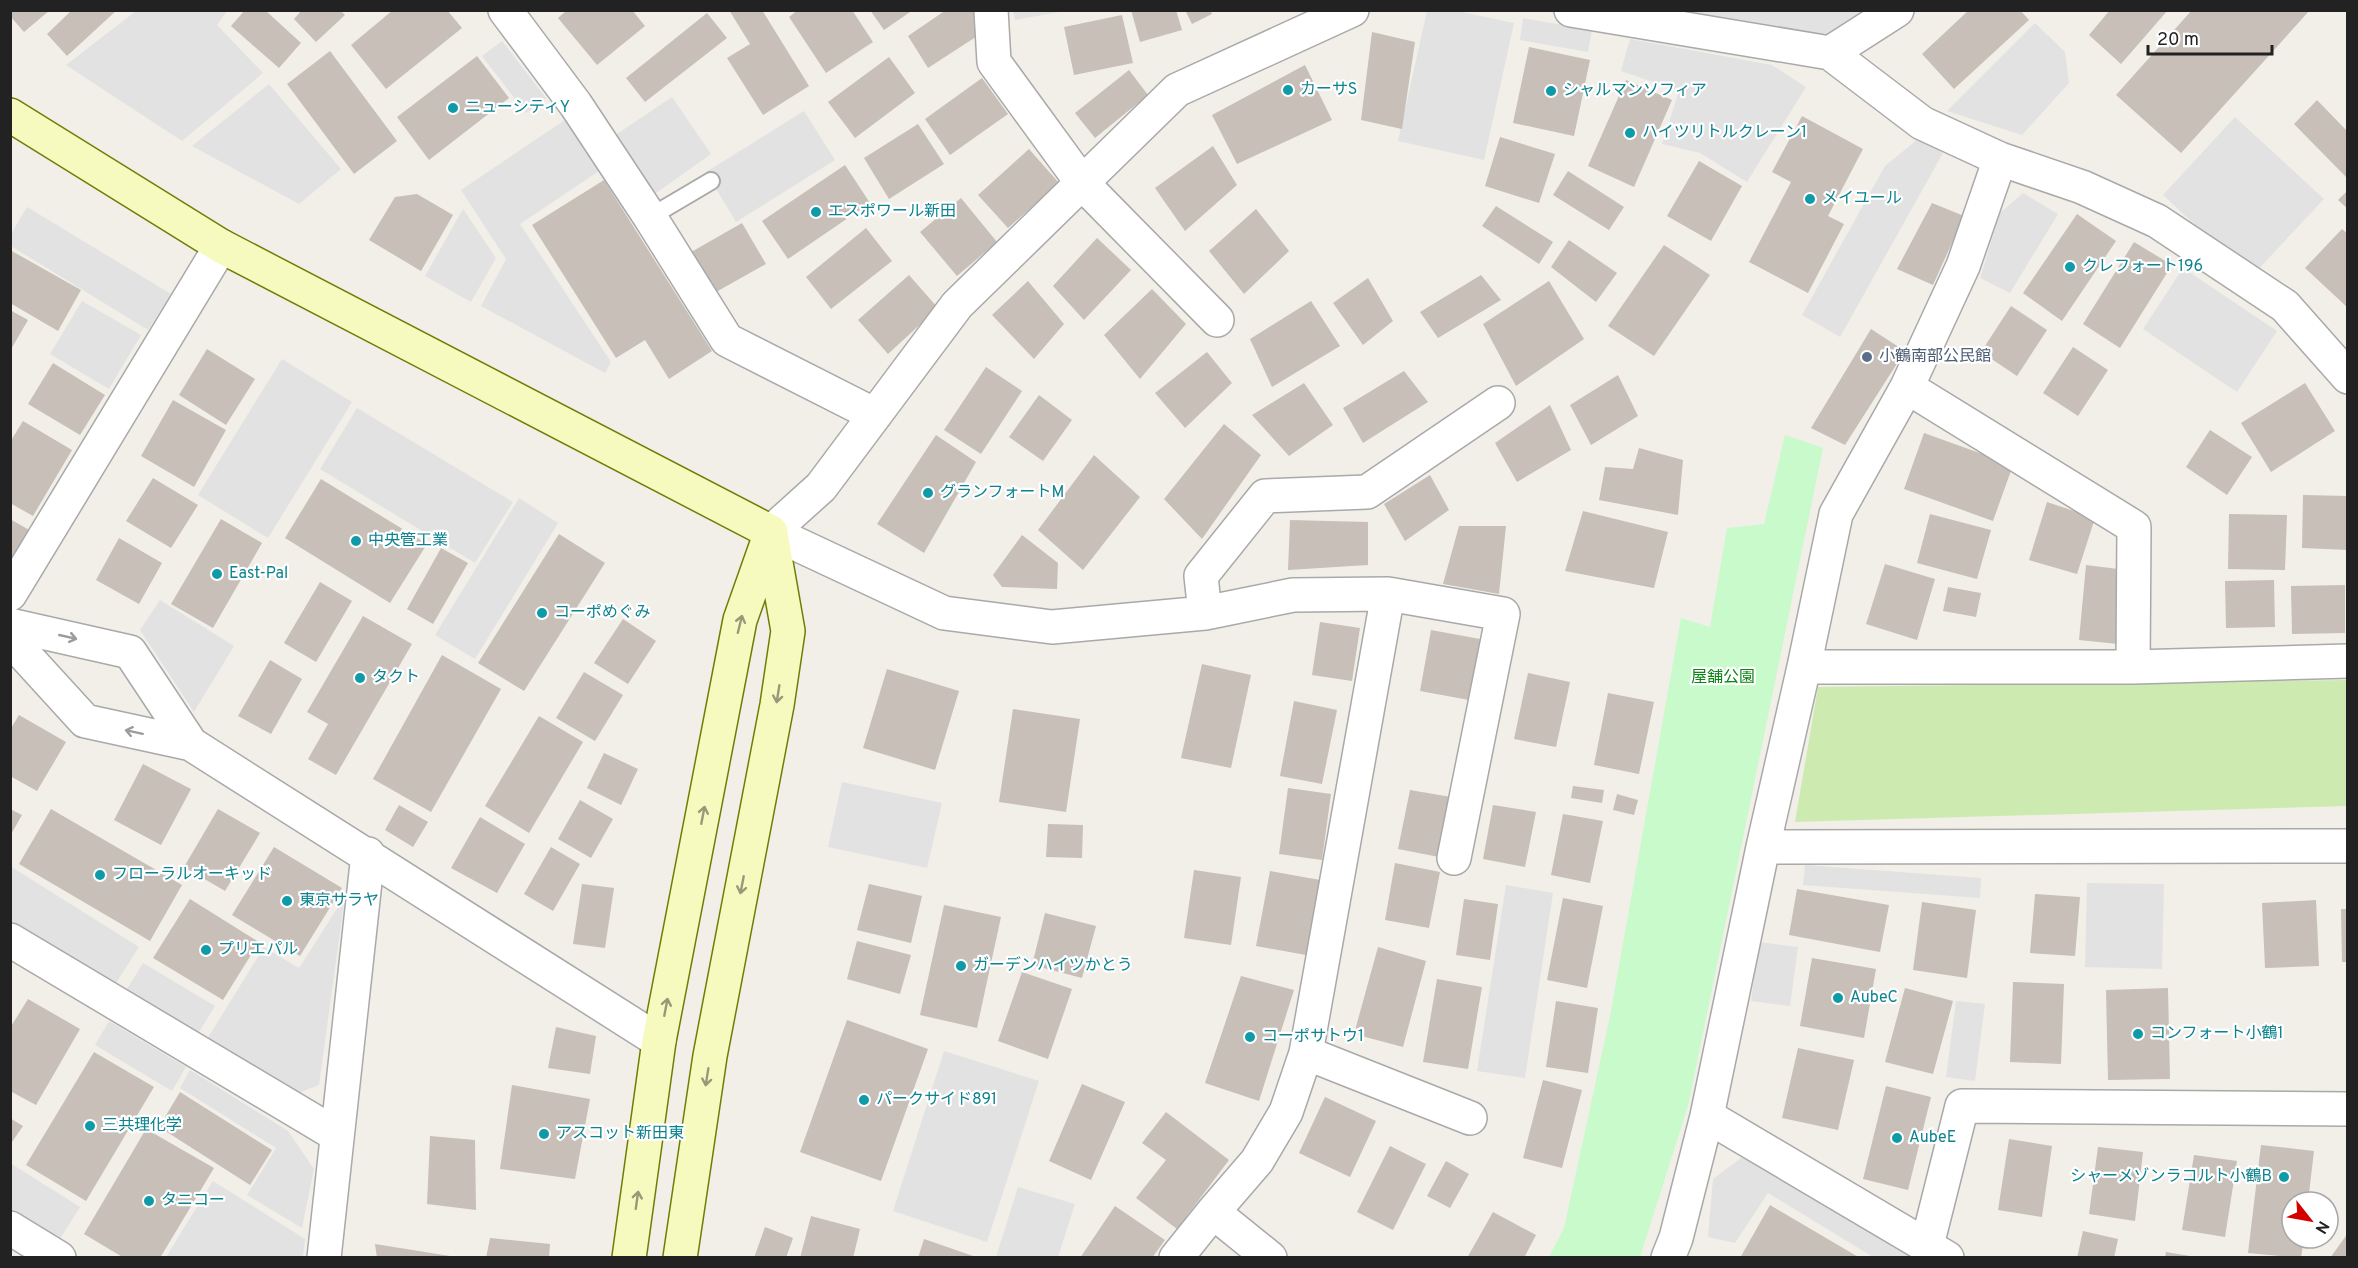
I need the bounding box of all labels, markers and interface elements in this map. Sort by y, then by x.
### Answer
scale bar [2148,18,2272,56]
text: 20 m [2157,29,2199,52]
place label: カーサS [1300,80,1357,100]
place label: シャルマンソフィア [1563,81,1707,101]
marker: カーサS [1281,83,1295,97]
marker: シャルマンソフィア [1544,84,1558,98]
place label: ニューシティY [465,98,570,118]
marker: ニューシティY [446,101,460,115]
place label: ハイツリトルクレーン1 [1642,123,1807,143]
marker: ハイツリトルクレーン1 [1623,126,1637,140]
place label: メイユール [1822,189,1902,209]
marker: メイユール [1803,192,1817,206]
place label: エスポワール新田 [828,202,956,222]
marker: エスポワール新田 [809,205,823,219]
place label: クレフォート196 [2082,257,2203,277]
marker: クレフォート196 [2063,260,2077,274]
place label: 小鶴南部公民館 [1879,347,1991,367]
marker: 小鶴南部公民館 [1860,350,1874,364]
place label: グランフォートM [940,483,1064,503]
marker: グランフォートM [921,486,935,500]
place label: 中央管工業 [368,531,448,551]
marker: 中央管工業 [349,534,363,548]
place label: East-Pal [229,564,288,584]
marker: East-Pal [210,567,224,581]
place label: コーポめぐみ [554,603,650,623]
marker: コーポめぐみ [535,606,549,620]
one-way arrow [734,615,746,634]
one-way arrow [58,632,77,644]
place label: タクト [372,668,420,688]
park label: 屋舗公園 [1691,668,1755,688]
marker: タクト [353,671,367,685]
one-way arrow [773,683,784,703]
one-way arrow [125,725,144,737]
one-way arrow [698,806,709,826]
place label: フローラルオーキッド [112,865,272,885]
marker: フローラルオーキッド [93,868,107,882]
one-way arrow [736,875,747,895]
place label: 東京サラヤ [299,891,379,911]
marker: 東京サラヤ [280,894,294,908]
place label: プリエパル [218,940,298,960]
marker: プリエパル [199,943,213,957]
place label: ガーデンハイツかとう [973,956,1133,976]
marker: ガーデンハイツかとう [954,959,968,973]
place label: AubeC [1850,988,1898,1008]
marker: AubeC [1831,991,1845,1005]
one-way arrow [661,997,672,1017]
place label: コンフォート小鶴1 [2150,1024,2284,1044]
place label: コーポサトウ1 [1262,1027,1364,1047]
marker: コンフォート小鶴1 [2131,1027,2145,1041]
marker: コーポサトウ1 [1243,1030,1257,1044]
one-way arrow [701,1067,712,1086]
place label: パークサイド891 [876,1090,997,1110]
marker: パークサイド891 [857,1093,871,1107]
place label: 三共理化学 [102,1116,182,1136]
marker: 三共理化学 [83,1119,97,1133]
place label: アスコット新田東 [556,1124,684,1144]
marker: アスコット新田東 [537,1127,551,1141]
place label: AubeE [1909,1128,1956,1148]
marker: AubeE [1890,1131,1904,1145]
place label: シャーメゾンラコルト小鶴B [2070,1167,2272,1187]
marker: シャーメゾンラコルト小鶴B [2277,1170,2291,1184]
one-way arrow [632,1190,643,1210]
north arrow [2280,1190,2340,1250]
place label: タニコー [161,1191,225,1211]
marker: タニコー [142,1194,156,1208]
text: N [2310,1217,2333,1237]

